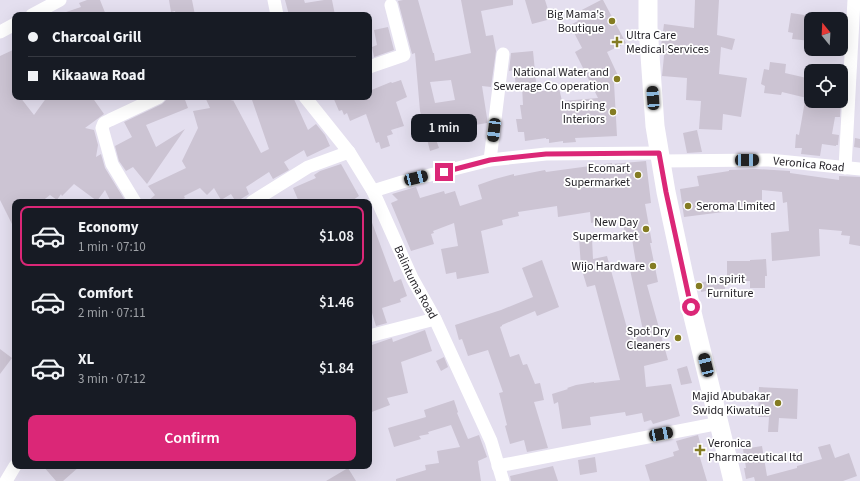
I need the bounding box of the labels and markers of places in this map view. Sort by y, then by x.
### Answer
place label: Big Mama's Boutique [547,6,604,37]
marker: Big Mama's Boutique [607,16,617,26]
place label: Ultra Care Medical Services [626,27,709,58]
marker: Ultra Care Medical Services [611,36,623,48]
place label: National Water and Sewerage Co operation [493,64,609,95]
marker: National Water and Sewerage Co operation [612,74,622,84]
place label: Inspiring Interiors [561,97,605,128]
marker: Inspiring Interiors [608,107,618,117]
place label: Ecomart Supermarket [565,160,630,191]
marker: Ecomart Supermarket [633,170,643,180]
place label: Seroma Limited [696,198,776,215]
marker: Seroma Limited [683,201,693,211]
place label: New Day Supermarket [573,214,638,245]
marker: New Day Supermarket [641,224,651,234]
place label: Wijo Hardware [572,258,645,275]
marker: Wijo Hardware [648,261,658,271]
place label: In spirit Furniture [707,271,754,302]
marker: In spirit Furniture [694,281,704,291]
place label: Spot Dry Cleaners [627,323,670,354]
marker: Spot Dry Cleaners [673,333,683,343]
place label: Majid Abubakar Swidq Kiwatule [692,388,771,419]
marker: Majid Abubakar Swidq Kiwatule [773,398,783,408]
place label: Veronica Pharmaceutical ltd [708,435,803,466]
marker: Veronica Pharmaceutical ltd [695,445,705,455]

